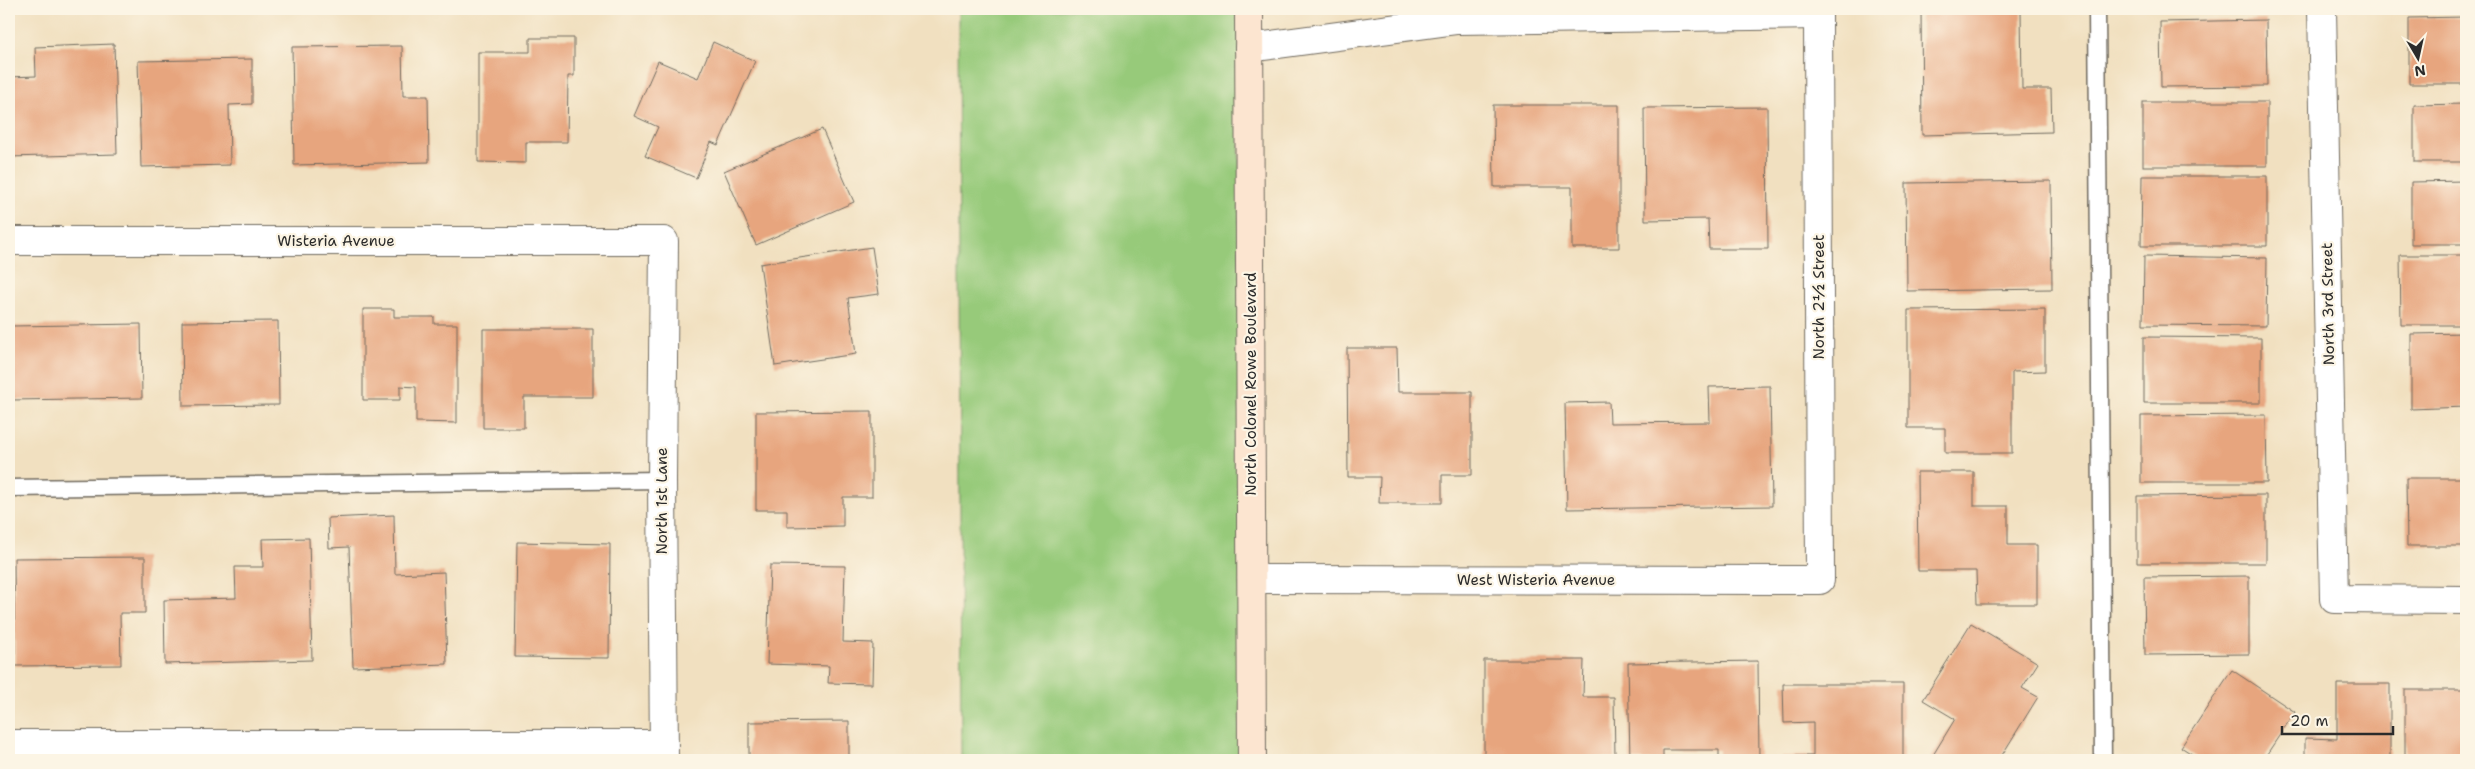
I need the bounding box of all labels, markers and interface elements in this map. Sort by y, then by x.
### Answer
north arrow [2392,32,2442,82]
text: N [2413,61,2427,81]
street label: Wisteria Avenue [277,231,395,251]
street label: North 2½ Street [1809,235,1829,359]
street label: North 3rd Street [2317,242,2339,366]
street label: North Colonel Rowe Boulevard [1241,272,1261,496]
street label: North 1st Lane [652,447,672,555]
street label: West Wisteria Avenue [1457,570,1615,590]
scale bar [2282,704,2394,736]
text: 20 m [2290,711,2329,731]

